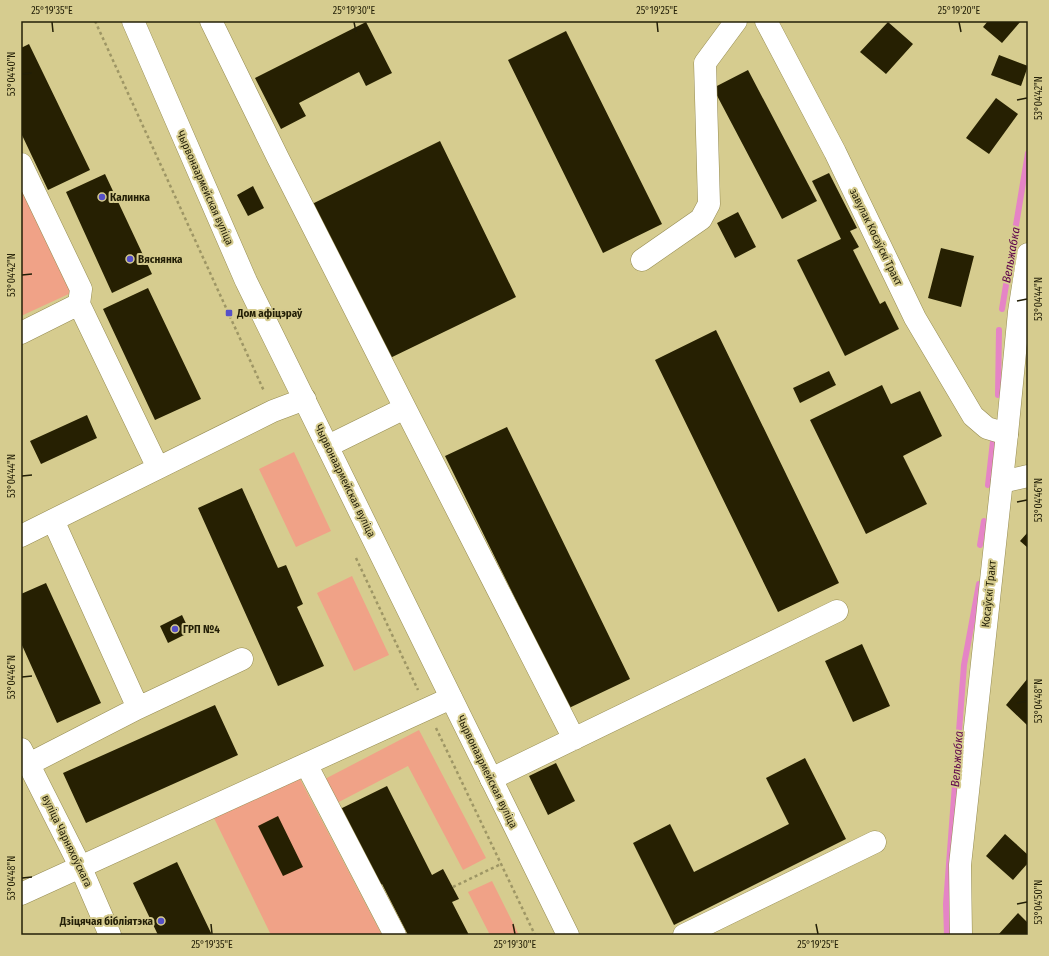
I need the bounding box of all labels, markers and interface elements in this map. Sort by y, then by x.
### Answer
text: 25°19'35"E [31,5,73,17]
text: 25°19'30"E [333,5,376,17]
text: 25°19'25"E [636,5,678,17]
text: 25°19'20"E [938,5,980,17]
text: 53°04'40"N [6,52,18,96]
text: 53°04'42"N [1033,76,1045,120]
street label: Чырвонаармейская вуліца [174,129,236,247]
street label: завулак Косаўскі Тракт [847,186,905,288]
place label: Калинка [110,191,150,204]
marker: Калинка [97,192,107,202]
water label: Вельжабка [999,226,1023,284]
text: 53°04'42"N [6,253,18,297]
place label: Вяснянка [138,253,183,266]
marker: Вяснянка [125,254,135,264]
text: 53°04'44"N [1033,277,1045,321]
place label: Дом афіцэраў [236,307,303,320]
marker: Дом афіцэраў [224,308,234,318]
street label: Чырвонаармейская вуліца [312,422,378,540]
text: 53°04'44"N [6,454,18,498]
text: 53°04'46"N [1033,478,1045,522]
street label: Косаўскі Тракт [979,559,999,628]
place label: ГРП №4 [183,623,220,636]
marker: ГРП №4 [170,624,180,634]
text: 53°04'46"N [6,655,18,699]
text: 53°04'48"N [1033,679,1045,723]
street label: Чырвонаармейская вуліца [454,713,520,831]
water label: Вельжабка [948,730,966,788]
street label: вуліца Чарняхоўскага [39,793,95,889]
text: 53°04'48"N [6,856,18,900]
text: 53°04'50"N [1033,880,1045,924]
place label: Дзіцячая бібліятэка [59,915,154,928]
marker: Дзіцячая бібліятэка [156,916,166,926]
text: 25°19'35"E [191,939,233,951]
text: 25°19'30"E [494,939,537,951]
text: 25°19'25"E [797,939,839,951]

